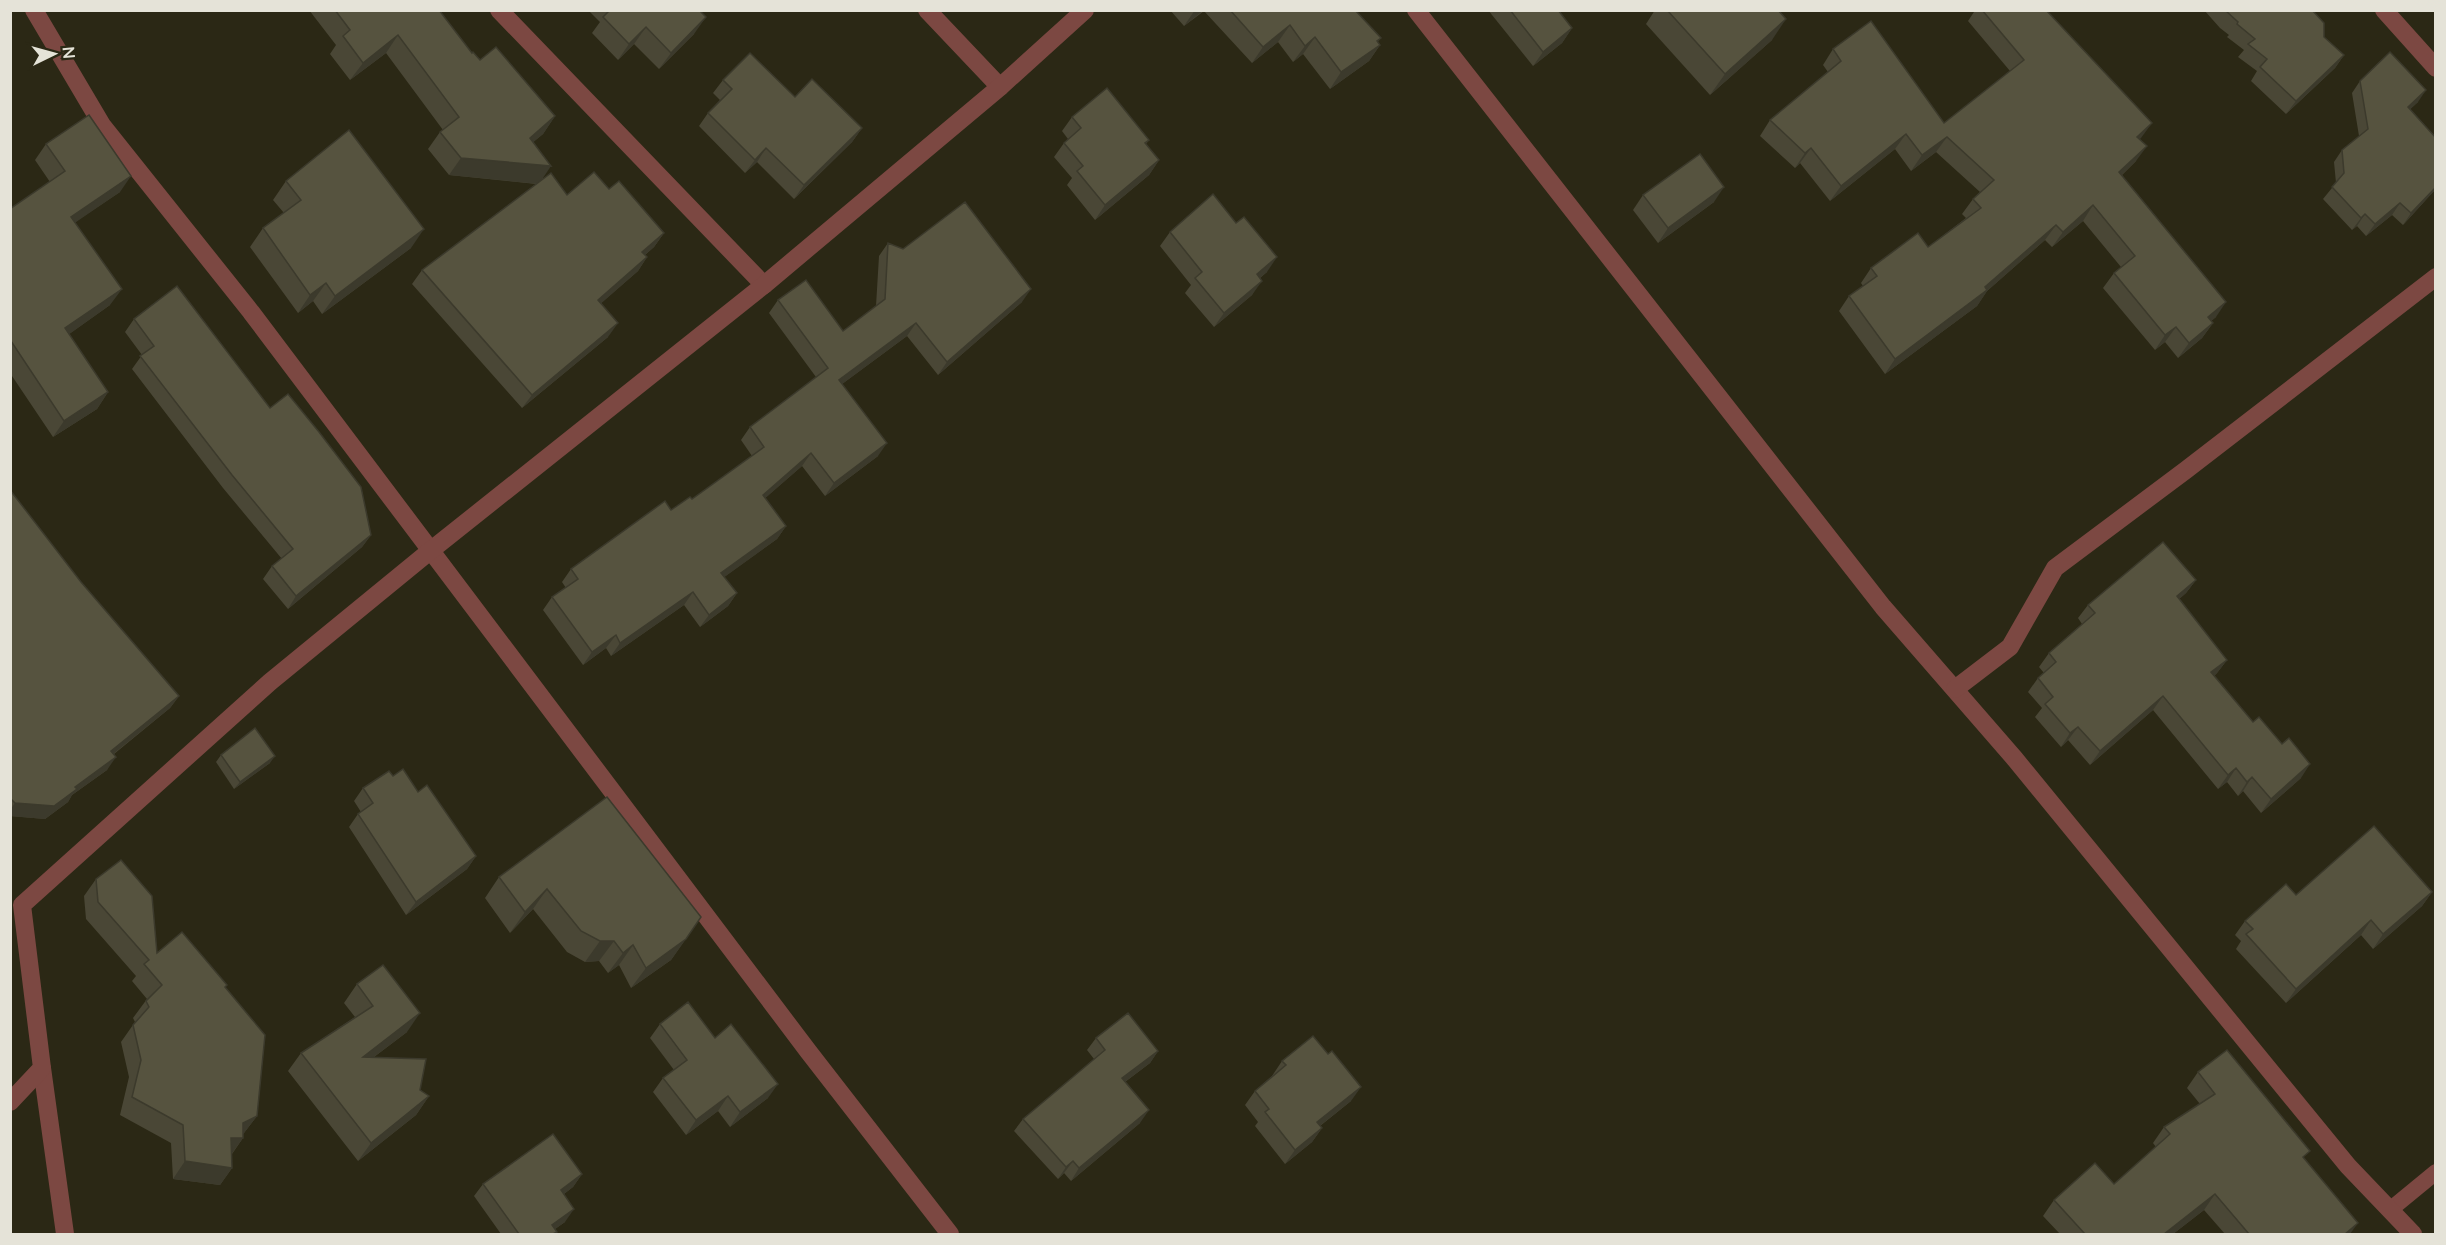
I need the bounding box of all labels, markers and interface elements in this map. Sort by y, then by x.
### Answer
north arrow [24,24,84,84]
text: N [59,46,79,60]

